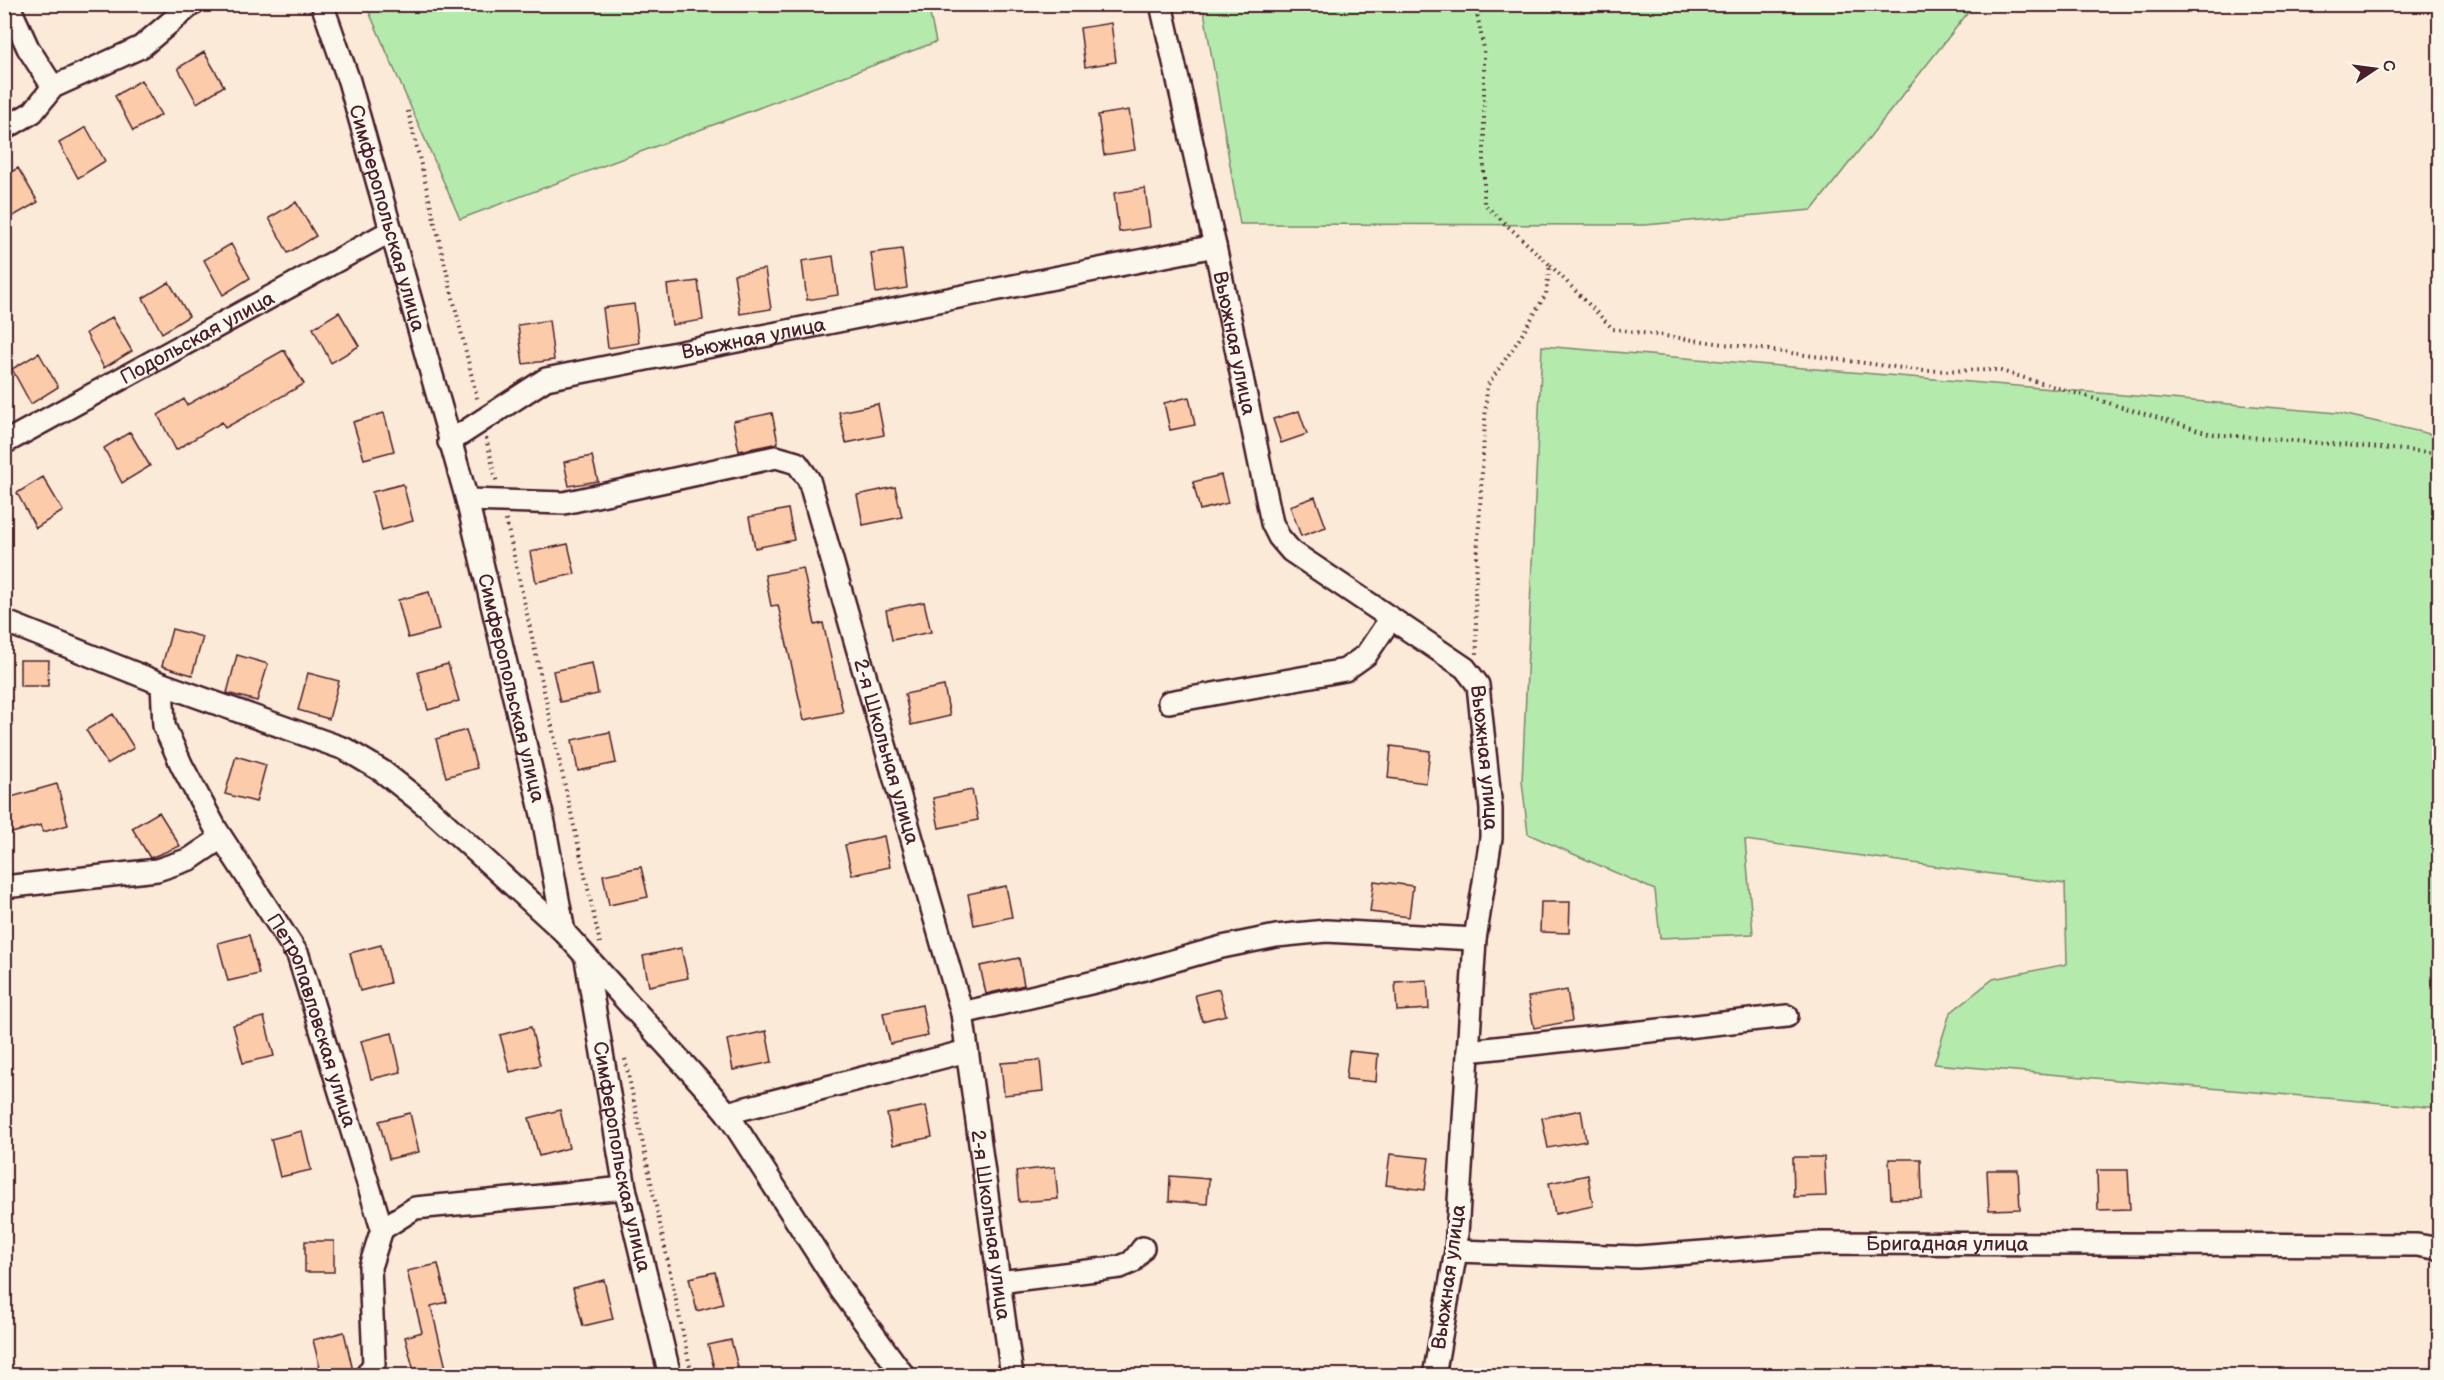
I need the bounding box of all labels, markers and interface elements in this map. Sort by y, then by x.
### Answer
north arrow [2345,39,2405,99]
text: С [2378,58,2399,74]
street label: Симферопольская улица [343,102,430,335]
street label: Вьюжная улица [1207,269,1260,417]
street label: Подольская улица [116,286,279,390]
street label: Вьюжная улица [679,313,828,365]
street label: Симферопольская улица [472,571,550,805]
street label: 2-я Школьная улица [848,656,924,847]
street label: Вьюжная улица [1465,684,1502,831]
street label: Петропавловская улица [261,909,361,1131]
street label: Симферопольская улица [587,1040,656,1275]
street label: 2-я Школьная улица [965,1128,1015,1322]
street label: Вьюжная улица [1427,1203,1471,1351]
street label: Бригадная улица [1866,1232,2029,1257]

